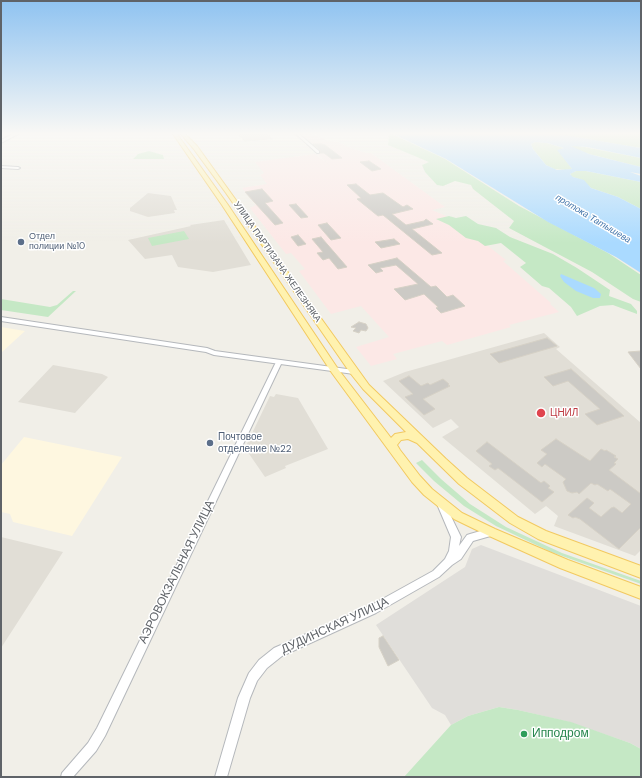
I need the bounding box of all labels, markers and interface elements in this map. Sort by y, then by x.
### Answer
water label: протока Татышева [554,192,632,246]
street label: УЛИЦА ПАРТИЗАНА ЖЕЛЕЗНЯКА [231,200,323,324]
place label: Отдел полиции №10 [29,232,85,253]
marker: Отдел полиции №10 [16,237,26,247]
marker: ЦНИЛ [535,407,547,419]
place label: ЦНИЛ [550,407,578,419]
place label: Почтовое отделение №22 [218,431,292,454]
marker: Почтовое отделение №22 [205,438,215,448]
street label: АЭРОВОКЗАЛЬНАЯ УЛИЦА [136,498,218,646]
street label: ДУДИНСКАЯ УЛИЦА [279,595,391,657]
place label: Ипподром [532,727,589,741]
marker: Ипподром [519,729,529,739]

